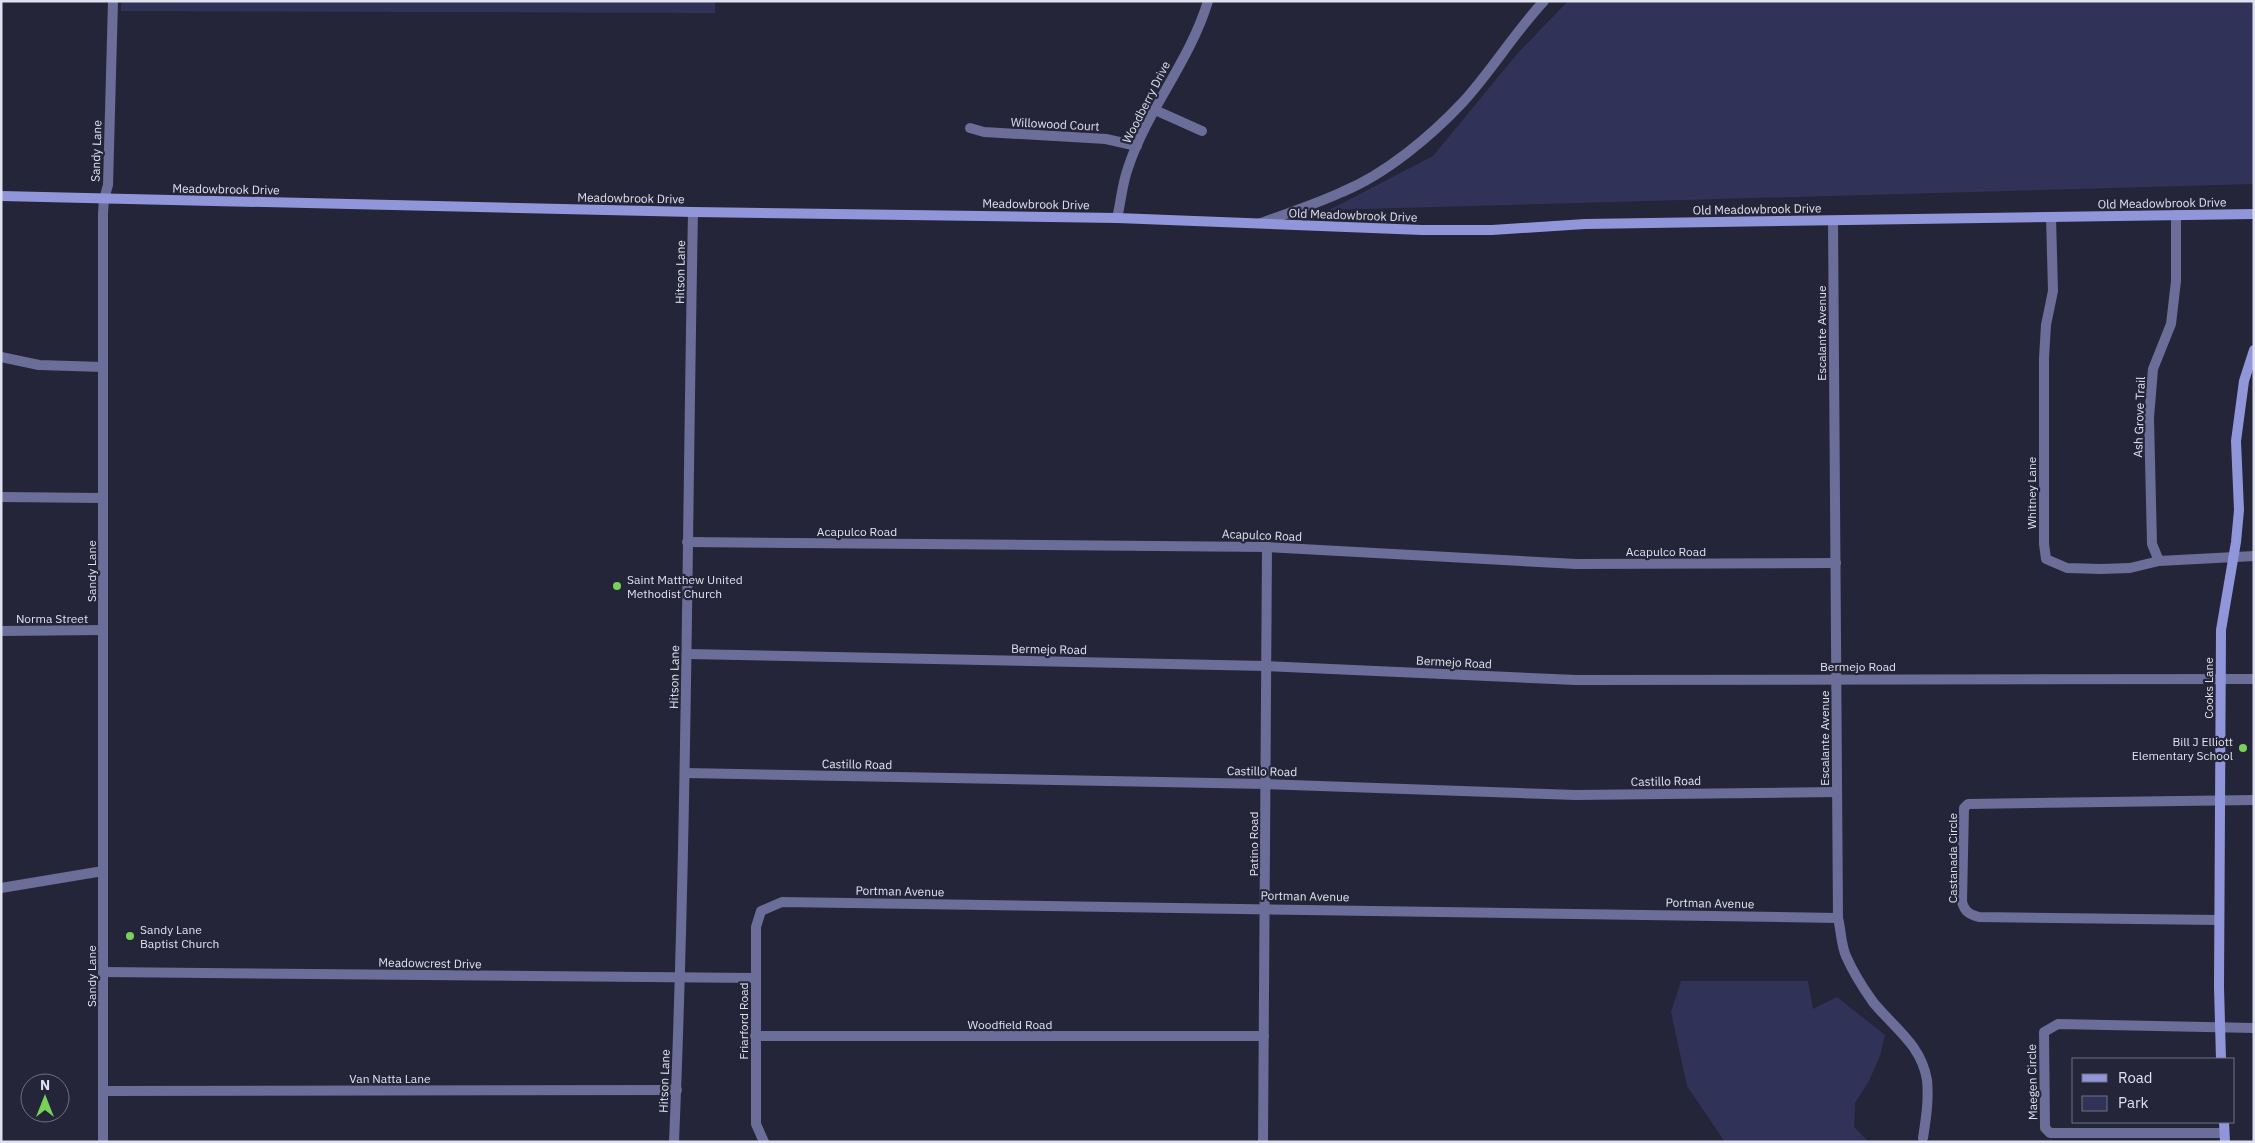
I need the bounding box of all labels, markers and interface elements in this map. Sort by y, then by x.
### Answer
street label: Woodberry Drive [1119,58,1173,146]
street label: Willowood Court [1010,114,1100,134]
street label: Sandy Lane [87,119,105,182]
street label: Meadowbrook Drive [172,181,280,197]
street label: Meadowbrook Drive [577,190,685,206]
street label: Old Meadowbrook Drive [2097,194,2227,212]
street label: Meadowbrook Drive [982,196,1090,212]
street label: Old Meadowbrook Drive [1692,200,1822,218]
street label: Old Meadowbrook Drive [1288,205,1418,225]
street label: Hitson Lane [672,240,688,304]
street label: Escalante Avenue [1814,285,1829,381]
street label: Ash Grove Trail [2130,376,2148,458]
street label: Whitney Lane [2024,456,2039,529]
street label: Acapulco Road [817,524,897,539]
street label: Acapulco Road [1222,526,1302,544]
street label: Sandy Lane [84,540,99,602]
street label: Acapulco Road [1626,544,1706,559]
place label: Saint Matthew United Methodist Church [627,572,743,601]
marker: Saint Matthew United Methodist Church [611,580,623,592]
street label: Norma Street [16,611,88,626]
street label: Bermejo Road [1011,641,1087,657]
street label: Hitson Lane [666,645,682,709]
street label: Bermejo Road [1416,653,1492,671]
street label: Cooks Lane [2201,657,2216,719]
street label: Bermejo Road [1820,659,1896,674]
street label: Escalante Avenue [1817,690,1832,786]
place label: Bill J Elliott Elementary School [2132,734,2233,763]
marker: Bill J Elliott Elementary School [2237,742,2249,754]
street label: Castillo Road [822,756,892,772]
street label: Castillo Road [1227,763,1297,779]
street label: Castillo Road [1631,773,1701,789]
street label: Patino Road [1246,812,1261,876]
street label: Castanada Circle [1945,812,1960,903]
street label: Portman Avenue [855,883,945,899]
street label: Portman Avenue [1260,888,1350,904]
street label: Portman Avenue [1665,895,1755,911]
place label: Sandy Lane Baptist Church [140,922,219,951]
marker: Sandy Lane Baptist Church [124,930,136,942]
street label: Sandy Lane [84,945,99,1007]
street label: Meadowcrest Drive [378,955,482,971]
street label: Friarford Road [736,982,751,1060]
street label: Woodfield Road [968,1017,1052,1032]
street label: Maegen Circle [2024,1044,2040,1120]
street label: Hitson Lane [655,1048,673,1113]
legend [2072,1058,2235,1123]
text: Road [2118,1068,2153,1087]
street label: Van Natta Lane [349,1071,431,1086]
north arrow [20,1073,70,1123]
text: N [40,1076,50,1094]
text: Park [2118,1093,2148,1112]

